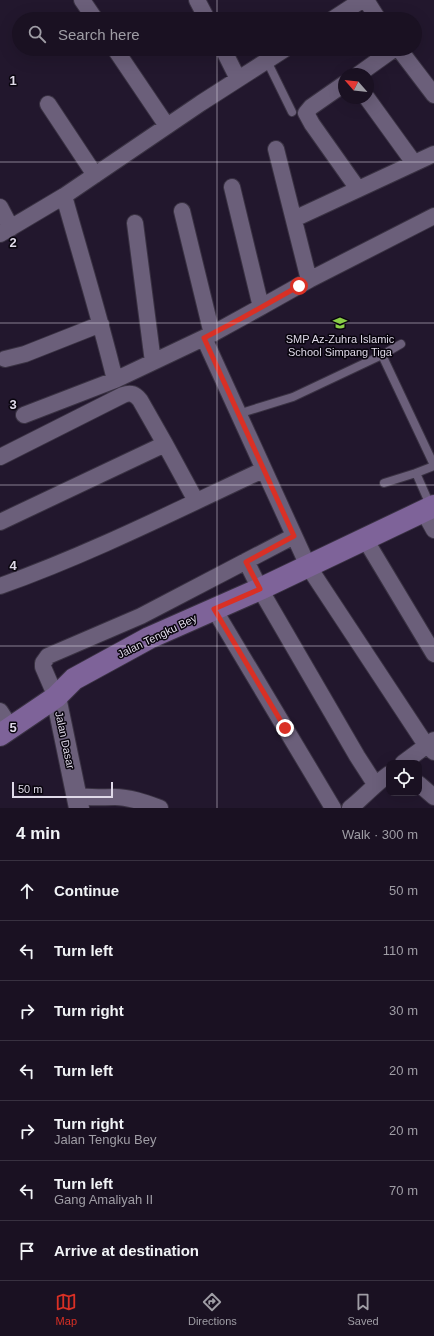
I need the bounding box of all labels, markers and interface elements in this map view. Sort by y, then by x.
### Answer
search box [12,12,422,56]
icon: search [26,23,48,45]
text: Search here [58,26,140,43]
north arrow [338,68,374,104]
text: 1 [9,73,17,88]
text: 2 [9,235,17,250]
route start [290,277,308,295]
school or university icon: SMP Az-Zuhra Islamic School Simpang Tiga [332,315,348,331]
place label: SMP Az-Zuhra Islamic School Simpang Tiga [286,333,395,358]
text: 3 [9,397,17,412]
text: 4 [9,558,17,573]
street label: Jalan Tengku Bey [115,611,199,660]
street label: Jalan Dasar [53,710,77,770]
route end [276,719,294,737]
text: 5 [9,720,17,735]
map controls [386,760,422,796]
button: locate [386,760,422,796]
scale bar [12,780,113,799]
text: 50 m [18,783,42,795]
text: 4 min [16,824,60,843]
text: Walk · 300 m [342,827,418,842]
icon: ahead [16,880,38,902]
text: Continue [54,882,119,899]
text: 50 m [389,883,418,898]
icon: left [16,940,38,962]
text: Turn left [54,942,113,959]
text: 110 m [383,943,418,958]
icon: right [16,1000,38,1022]
text: Turn right [54,1002,124,1019]
text: 30 m [389,1003,418,1018]
icon: left [16,1060,38,1082]
text: Turn left [54,1062,113,1079]
text: 20 m [389,1063,418,1078]
text: Turn right [54,1115,124,1132]
icon: right [16,1120,38,1142]
text: 20 m [389,1123,418,1138]
text: Jalan Tengku Bey [54,1132,156,1147]
text: Turn left [54,1175,113,1192]
icon: left [16,1180,38,1202]
text: 70 m [389,1183,418,1198]
text: Gang Amaliyah II [54,1192,153,1207]
icon: arrive [16,1240,38,1262]
text: Arrive at destination [54,1242,199,1259]
tab: Map [55,1291,77,1327]
tab: Directions [188,1291,237,1327]
tab: Saved [347,1291,379,1327]

